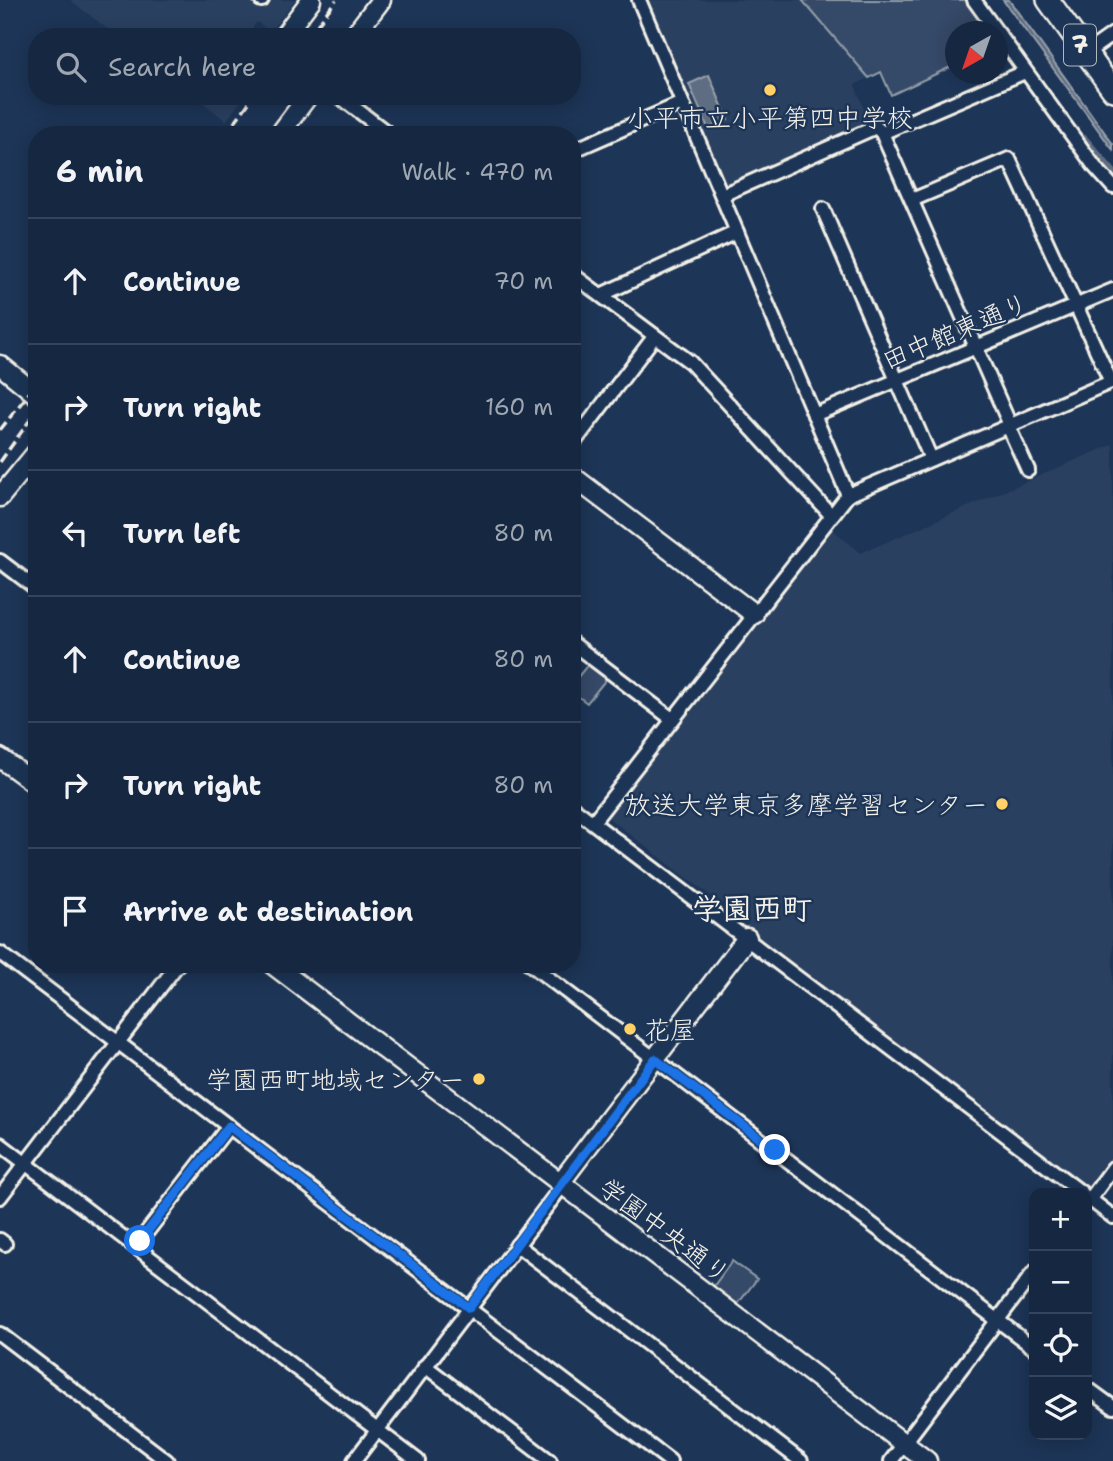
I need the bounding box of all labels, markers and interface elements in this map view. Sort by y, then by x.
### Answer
north arrow [945,21,1008,84]
road number: 7 [1064,25,1096,66]
search box [28,28,581,105]
icon: search [52,48,90,86]
text: Search here [108,49,257,84]
marker: 小平市立小平第四中学校 [762,82,778,98]
place label: 小平市立小平第四中学校 [627,100,913,135]
text: 6 min [56,151,143,192]
text: Walk · 470 m [401,157,553,187]
icon: ahead [56,262,94,300]
text: Continue [123,264,241,299]
text: 70 m [494,266,553,296]
street label: 田中館東通り [876,284,1034,378]
icon: right [56,388,94,426]
text: Turn right [123,390,261,425]
text: 160 m [485,392,553,422]
icon: left [56,514,94,552]
text: Turn left [123,516,240,551]
text: 80 m [494,518,553,548]
icon: ahead [56,640,94,678]
text: Continue [123,642,241,677]
text: 80 m [494,644,553,674]
icon: right [56,766,94,804]
text: Turn right [123,768,261,803]
text: 80 m [494,770,553,800]
place label: 放送大学東京多摩学習センター [625,787,988,822]
marker: 放送大学東京多摩学習センター [994,796,1010,812]
district label: 学園西町 [692,888,812,929]
icon: arrive [56,892,94,930]
text: Arrive at destination [123,894,413,929]
place label: 花屋 [644,1012,696,1047]
marker: 花屋 [622,1021,638,1037]
place label: 学園西町地域センター [206,1062,465,1097]
marker: 学園西町地域センター [471,1071,487,1087]
route end [759,1134,790,1165]
street label: 学園中央通り [592,1169,738,1291]
map controls [1029,1188,1092,1440]
button: + [1029,1188,1092,1251]
route start [124,1225,155,1256]
button: − [1029,1251,1092,1314]
button: locate [1029,1314,1092,1377]
button: layers [1029,1377,1092,1440]

